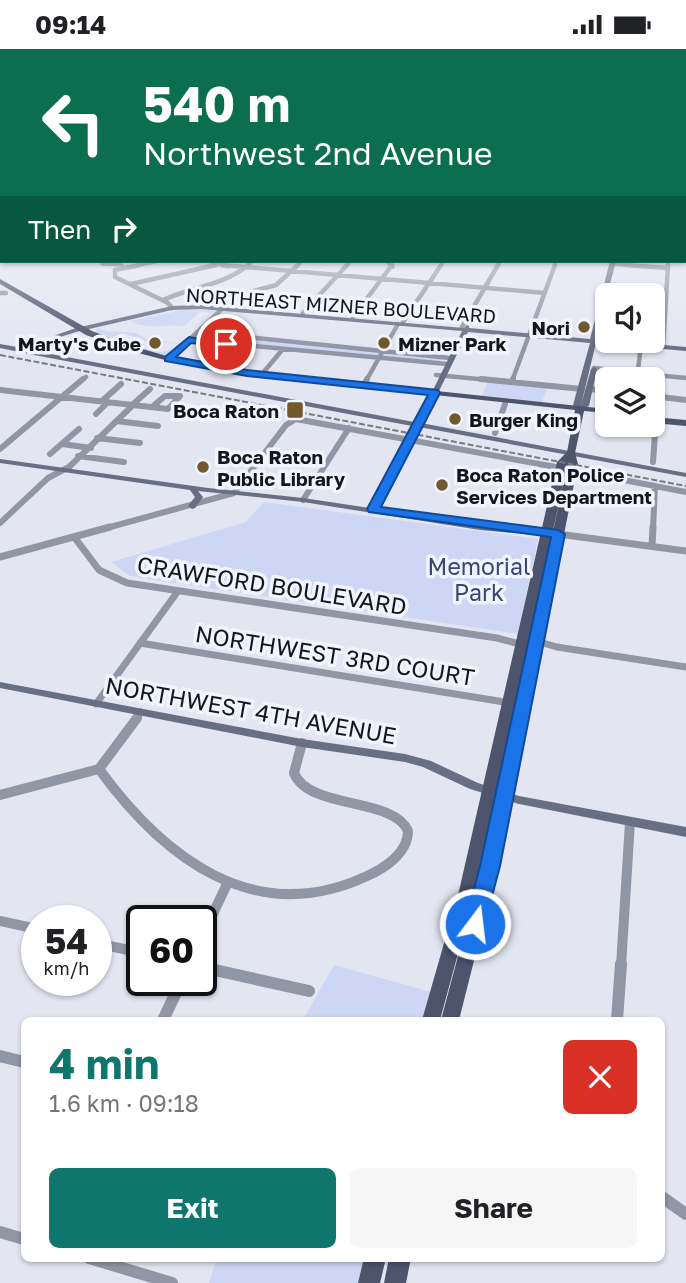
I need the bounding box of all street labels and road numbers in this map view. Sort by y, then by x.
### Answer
street label: NORTHEAST MIZNER BOULEVARD [185,283,497,327]
street label: CRAWFORD BOULEVARD [135,550,409,620]
street label: NORTHWEST 3RD COURT [193,619,477,691]
street label: NORTHWEST 4TH AVENUE [103,671,399,749]

